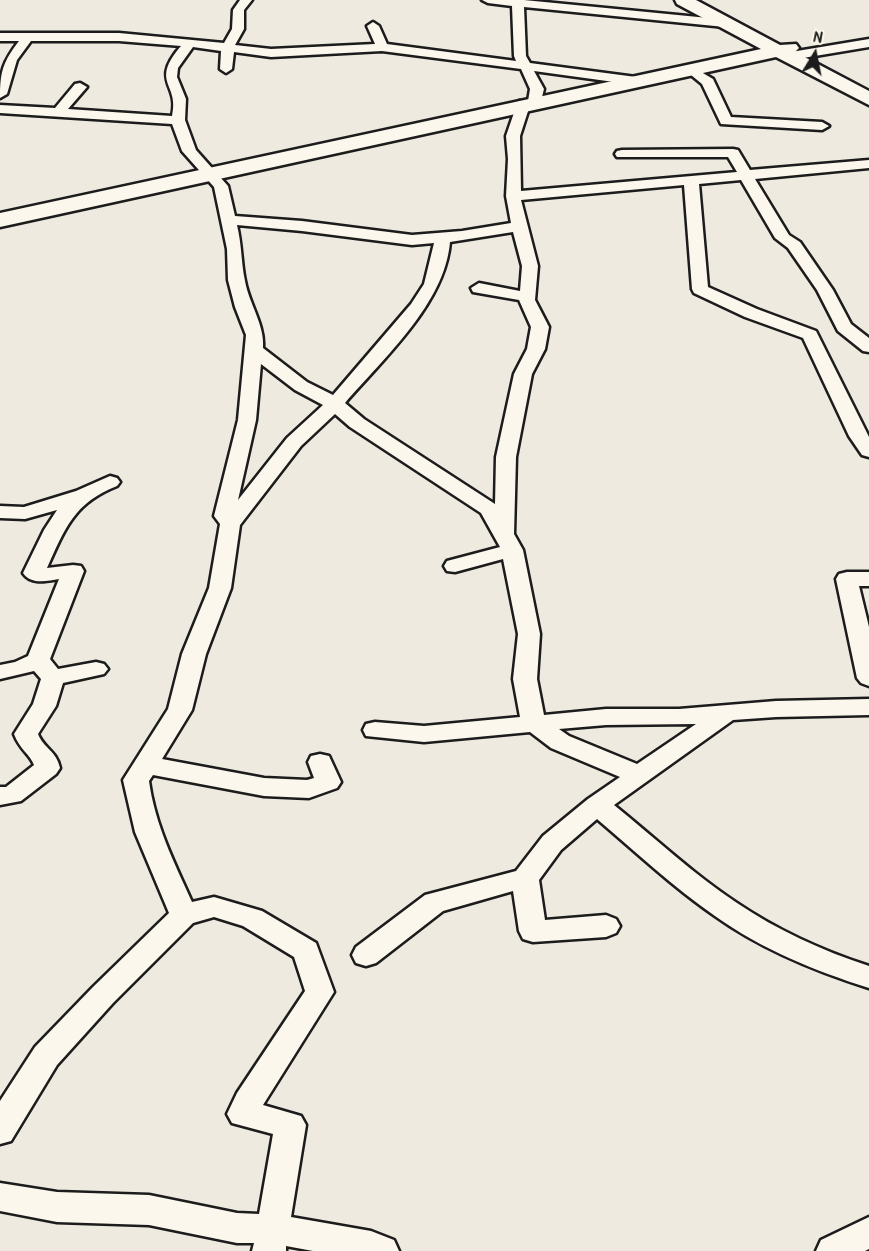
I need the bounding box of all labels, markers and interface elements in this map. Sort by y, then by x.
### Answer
north arrow [785,24,845,84]
text: N [812,25,824,48]

